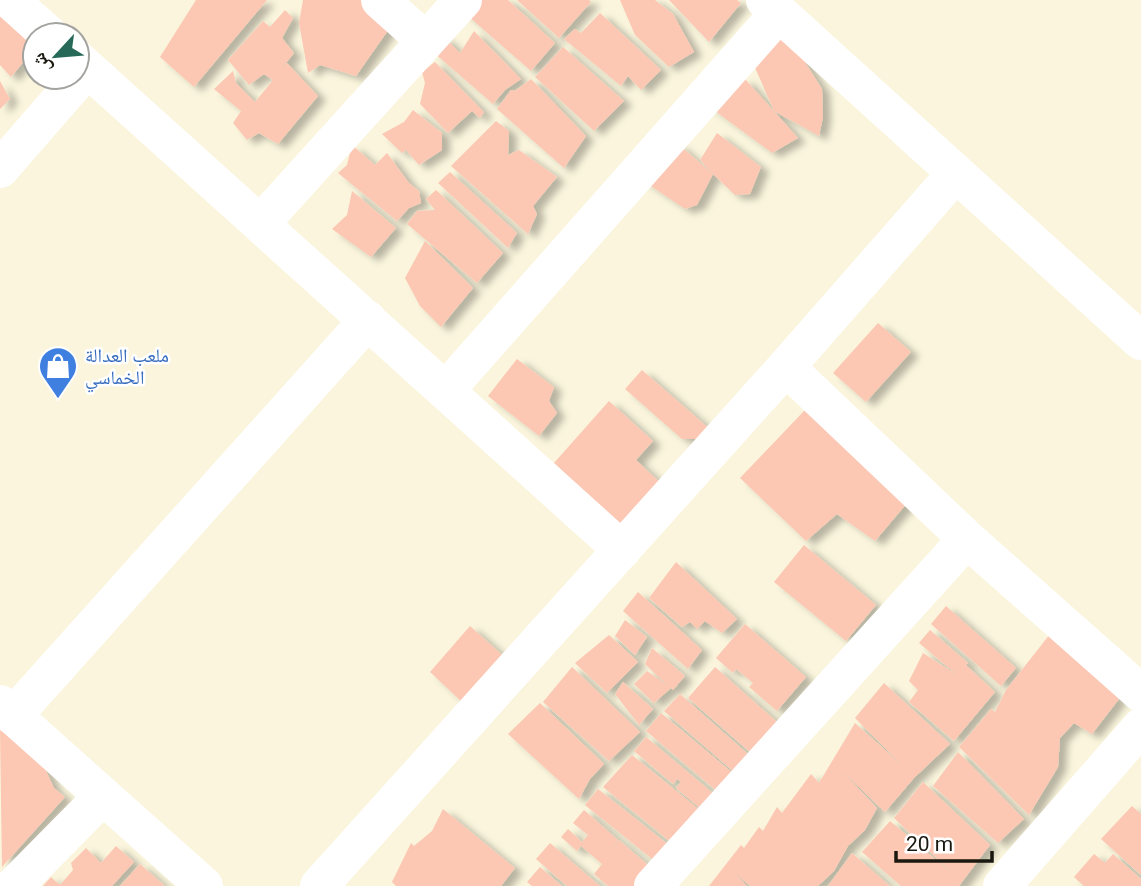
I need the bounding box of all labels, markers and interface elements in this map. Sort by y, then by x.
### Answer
north arrow [21,21,91,91]
text: ش [26,49,56,77]
place label: ملعب العدالة الخماسي [85,344,169,393]
shop icon: ملعب العدالة الخماسي [37,345,79,400]
scale bar [896,820,992,864]
text: 20 m [906,832,953,856]

